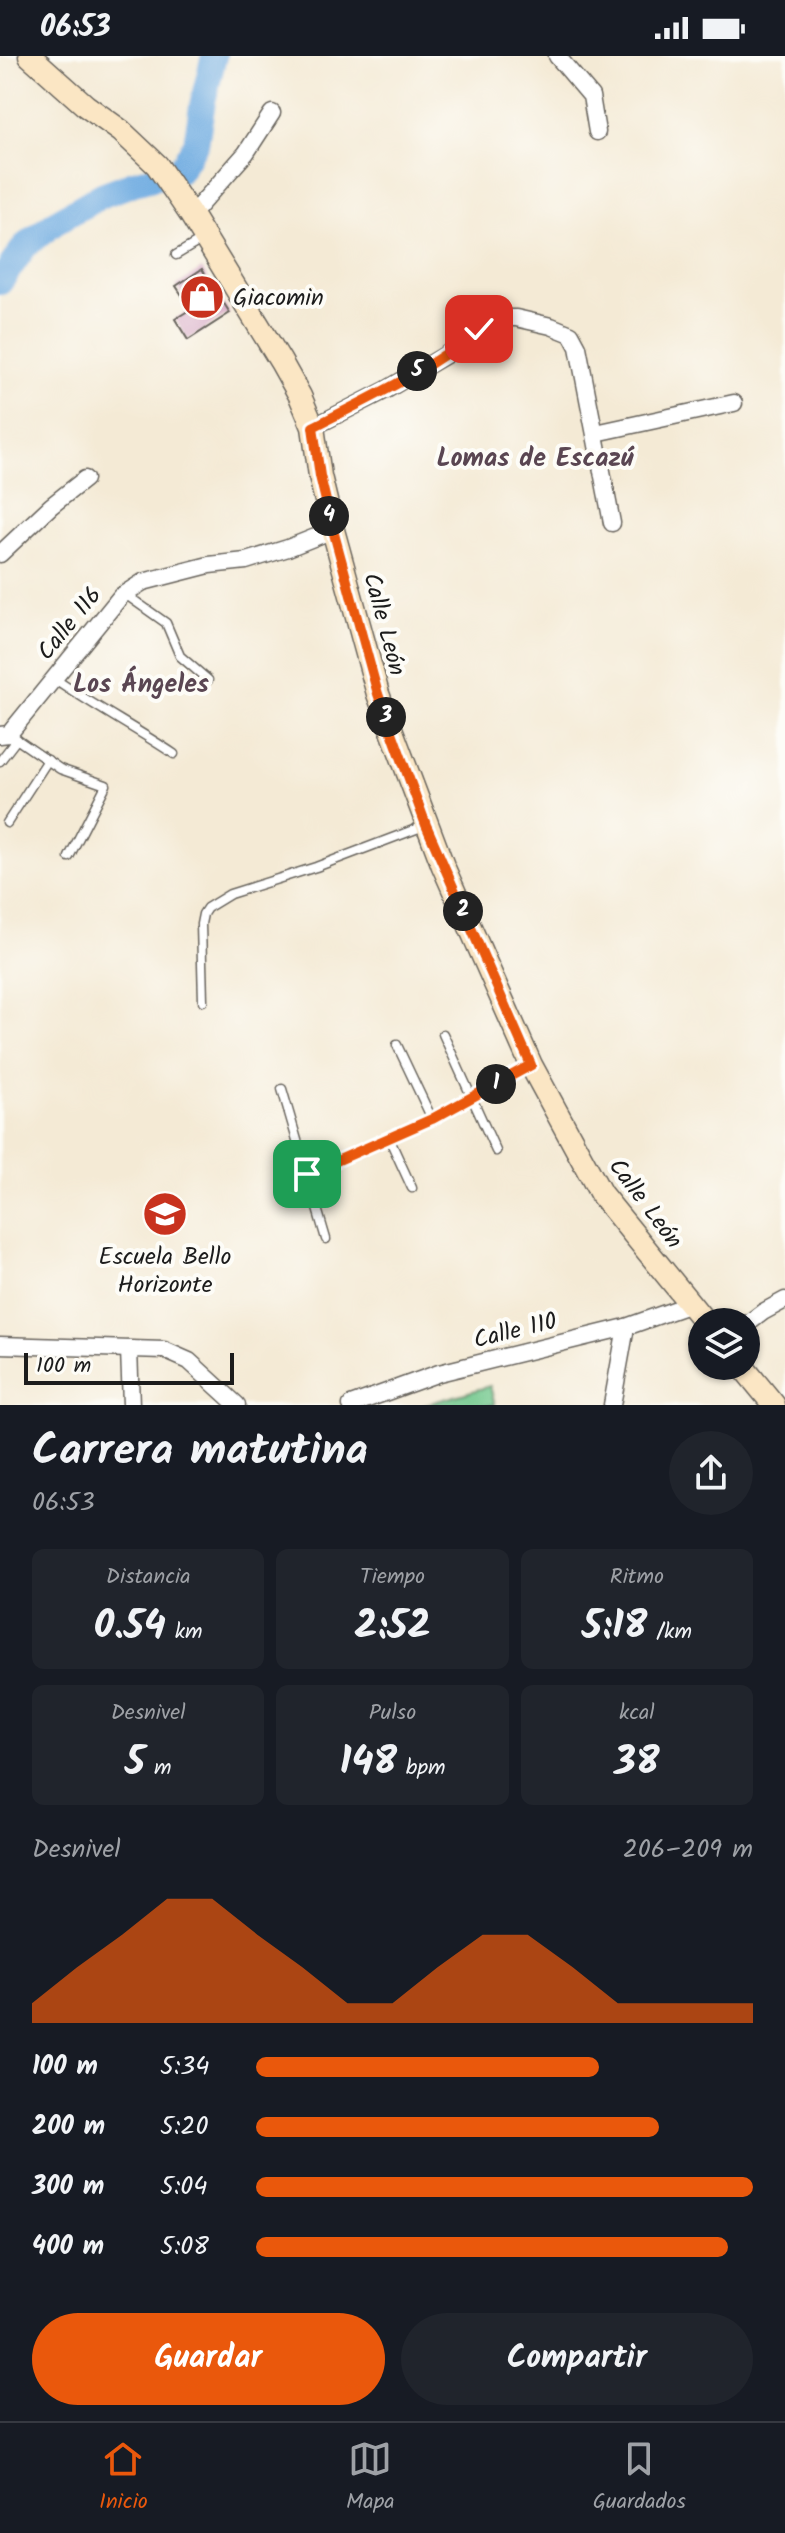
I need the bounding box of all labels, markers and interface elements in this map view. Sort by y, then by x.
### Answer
text: 06:53 [40,4,111,52]
shop icon: Giacomin [178,273,226,321]
place label: Giacomin [233,279,324,318]
pin [445,295,513,363]
icon: check [457,307,501,351]
pin: 5 [397,351,437,391]
text: 5 [411,353,423,388]
district label: Lomas de Escazú [437,438,635,480]
pin: 4 [309,496,349,536]
text: 4 [323,498,335,533]
street label: Calle León [351,568,416,680]
street label: Calle 116 [28,578,112,670]
district label: Los Ángeles [73,664,209,706]
pin: 3 [366,697,406,737]
text: 3 [380,699,392,734]
pin: 2 [443,891,483,931]
text: 2 [457,893,469,928]
pin: 1 [476,1064,516,1104]
text: 1 [493,1066,499,1101]
pin [273,1140,341,1208]
street label: Calle León [598,1150,692,1258]
icon: arrive [285,1152,329,1196]
school or university icon: Escuela Bello Horizonte [141,1190,189,1238]
place label: Escuela Bello Horizonte [99,1238,232,1305]
street label: Calle 110 [469,1302,561,1361]
map controls [688,1308,760,1380]
button: layers [688,1308,760,1380]
scale bar [24,1349,234,1385]
text: 100 m [36,1349,91,1384]
text: Carrera matutina [32,1417,368,1487]
button: share [669,1431,753,1515]
text: 06:53 [32,1482,95,1524]
text: Distancia [106,1560,191,1595]
text: Tiempo [360,1560,425,1595]
text: Ritmo [610,1560,664,1595]
text: 0.54 [94,1595,166,1659]
text: 2:52 [354,1595,431,1659]
text: 5:18 [582,1595,647,1659]
text: km [166,1615,203,1650]
text: /km [647,1615,692,1650]
text: Desnivel [111,1696,186,1731]
text: Pulso [369,1696,416,1731]
text: kcal [619,1696,655,1731]
text: 5 [125,1731,145,1795]
text: 148 [340,1731,397,1795]
text: 38 [614,1731,660,1795]
text: m [145,1751,171,1786]
text: bpm [397,1751,445,1786]
text: Desnivel [32,1829,121,1871]
text: 206–209 m [623,1829,753,1871]
text: 100 m [32,2046,98,2088]
text: 5:34 [160,2046,210,2088]
text: 200 m [32,2106,105,2148]
text: 5:20 [160,2106,208,2148]
text: 300 m [32,2166,104,2208]
text: 5:04 [160,2166,208,2208]
text: 400 m [32,2226,104,2268]
text: 5:08 [160,2226,209,2268]
button: Guardar [32,2313,385,2405]
button: Compartir [401,2313,753,2405]
tab: Inicio [99,2437,148,2520]
tab: Mapa [346,2437,395,2520]
tab: Guardados [593,2437,686,2520]

